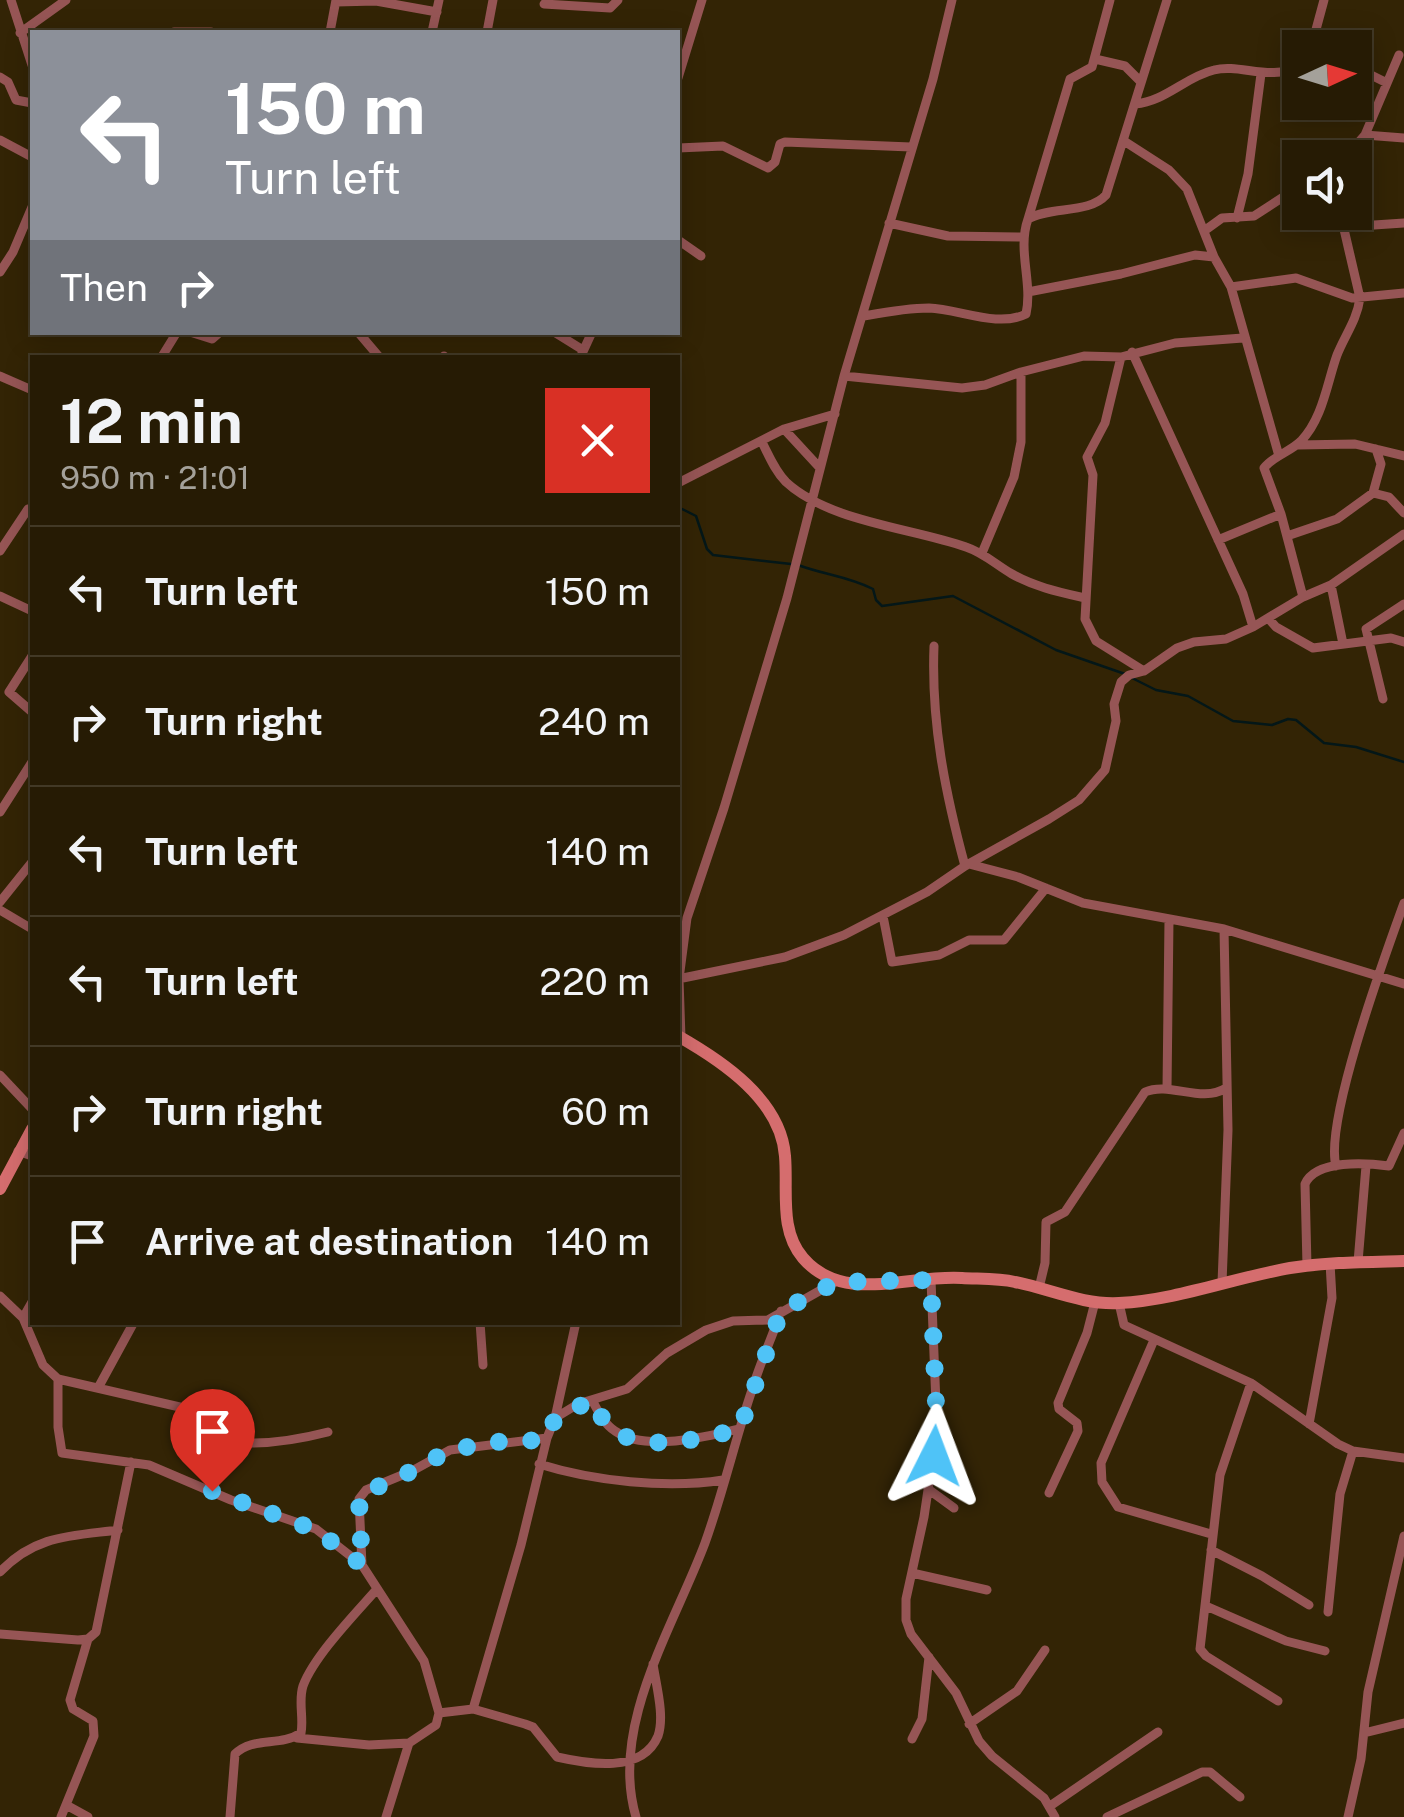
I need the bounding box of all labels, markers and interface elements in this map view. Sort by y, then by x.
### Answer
north arrow [1282,30,1372,120]
map controls [1282,30,1372,230]
text: 150 m [225,67,426,150]
icon: left [60,70,190,200]
button: sound [1282,140,1372,230]
text: Turn left [225,151,401,204]
icon: right [168,260,223,315]
text: Then [60,265,148,310]
text: 12 min [60,386,243,457]
button: close [545,388,650,493]
text: 950 m · 21:01 [60,459,250,496]
icon: left [60,564,115,619]
text: Turn left [145,569,299,614]
text: 150 m [545,569,650,614]
icon: right [60,694,115,749]
text: Turn right [145,699,323,744]
text: 240 m [538,699,650,744]
icon: left [60,824,115,879]
text: Turn left [145,829,299,874]
text: 140 m [545,829,650,874]
icon: left [60,954,115,1009]
text: Turn left [145,959,299,1004]
text: 220 m [539,959,650,1004]
icon: right [60,1084,115,1139]
text: Turn right [145,1089,323,1134]
text: 60 m [561,1089,650,1134]
icon: arrive [60,1214,115,1269]
text: Arrive at destination [145,1219,513,1264]
text: 140 m [545,1219,650,1264]
pin [170,1389,255,1492]
icon: arrive [185,1404,240,1459]
position arrow [882,1404,986,1508]

